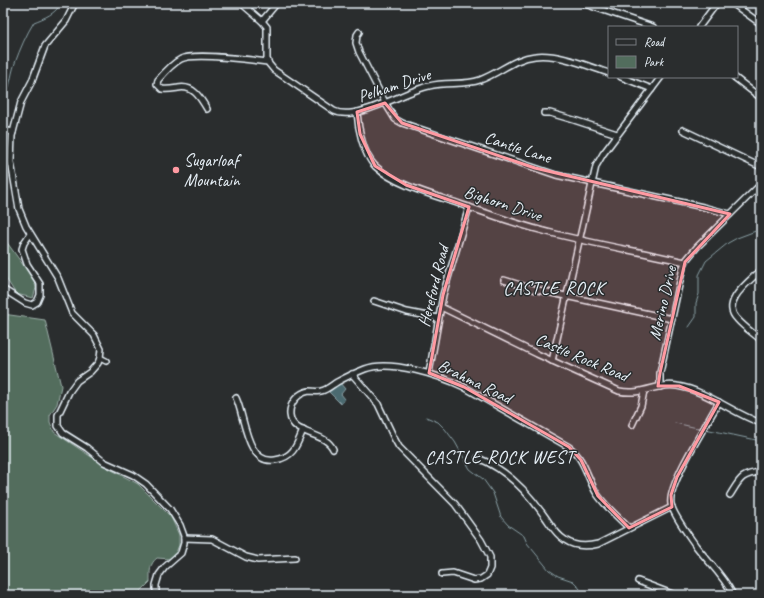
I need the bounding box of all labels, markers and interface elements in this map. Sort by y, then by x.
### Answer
legend [608,26,738,78]
text: Road [644,34,666,50]
text: Park [644,54,665,70]
street label: Pelham Drive [355,63,434,107]
street label: Cantle Lane [482,127,555,169]
place label: Sugarloaf Mountain [184,150,242,191]
marker: Sugarloaf Mountain [171,165,181,175]
street label: Bighorn Drive [462,181,546,226]
street label: Hereford Road [413,240,455,329]
street label: Merino Drive [644,263,682,342]
district label: CASTLE ROCK [503,277,608,299]
street label: Castle Rock Road [532,329,633,387]
street label: Brahma Road [434,355,517,409]
district label: CASTLE ROCK WEST [425,446,578,468]

